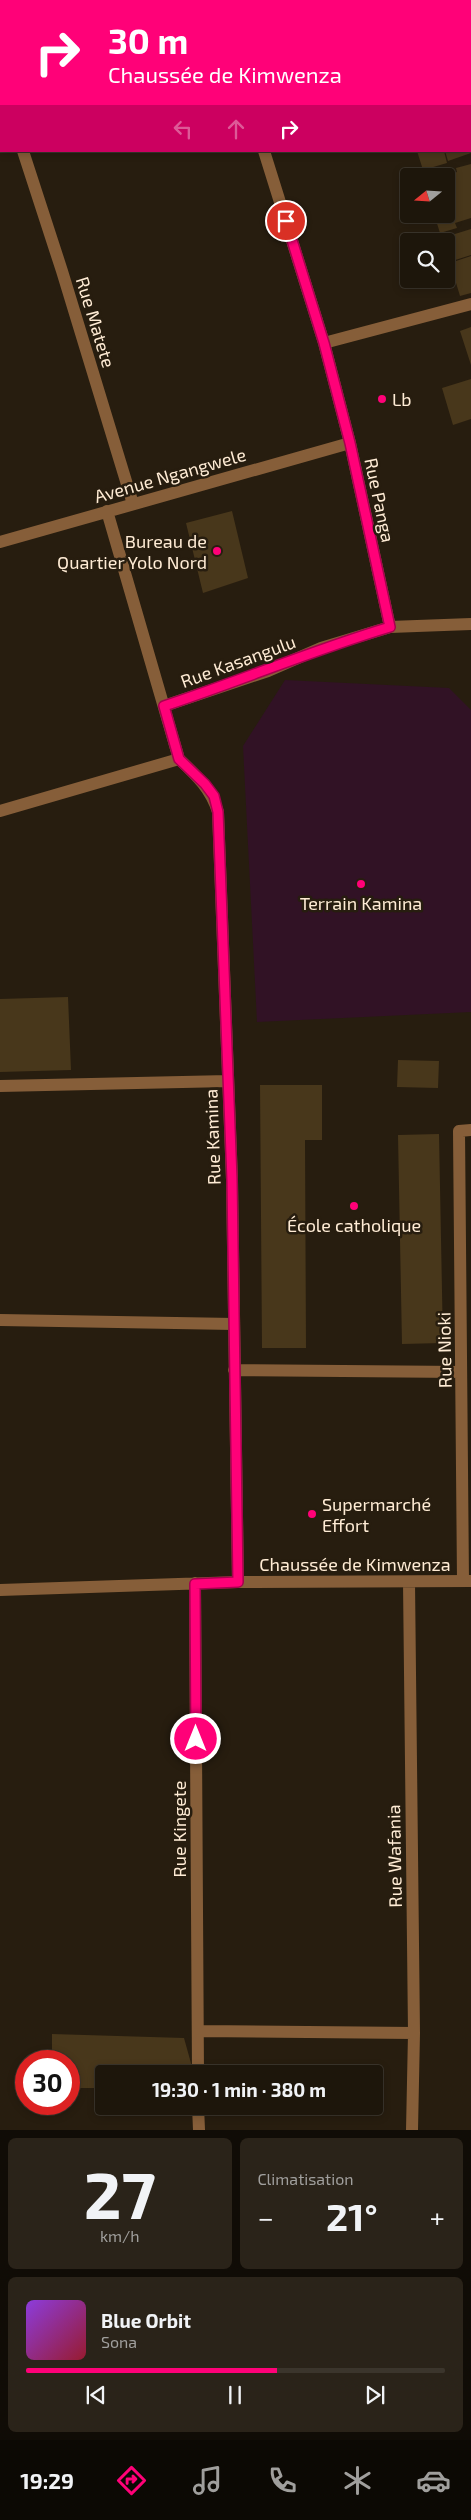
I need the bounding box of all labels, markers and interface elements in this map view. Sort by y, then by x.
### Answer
text: 30 m [108,19,188,61]
icon: right [25,20,90,85]
text: Chaussée de Kimwenza [108,61,342,87]
icon: left [169,115,197,143]
icon: ahead [222,115,250,143]
icon: right [275,115,303,143]
north arrow [400,168,455,222]
map controls [400,168,455,288]
pin [265,200,307,242]
icon: arrive [272,207,300,235]
button: search [400,233,455,288]
street label: Rue Matete [72,274,120,370]
place label: Lb [392,388,412,410]
marker: Lb [376,393,388,405]
street label: Avenue Ngangwele [92,443,248,507]
street label: Rue Panga [360,456,400,544]
place label: Bureau de Quartier Yolo Nord [57,530,207,573]
marker: Bureau de Quartier Yolo Nord [211,545,223,557]
street label: Rue Kasangulu [177,630,299,692]
marker: Terrain Kamina [355,878,367,890]
place label: Terrain Kamina [300,892,422,914]
street label: Rue Kamina [199,1089,225,1185]
marker: École catholique [348,1200,360,1212]
place label: École catholique [287,1214,421,1236]
street label: Rue Nioki [432,1312,456,1388]
place label: Supermarché Effort [322,1493,431,1536]
marker: Supermarché Effort [306,1508,318,1520]
street label: Chaussée de Kimwenza [259,1553,451,1575]
position arrow [169,1712,221,1764]
street label: Rue Kingete [168,1781,190,1877]
street label: Rue Wafania [382,1804,406,1908]
speed limit sign: 30 [15,2050,80,2115]
text: 19:30 · 1 min · 380 m [152,2078,326,2101]
text: 27 [84,2154,156,2232]
text: Climatisation [258,2169,354,2188]
text: 21° [326,2193,378,2239]
text: − [258,2200,274,2234]
text: + [430,2200,445,2234]
text: km/h [100,2226,140,2245]
text: Blue Orbit [101,2309,191,2332]
text: Sona [101,2332,137,2351]
icon: previous [82,2381,110,2409]
icon: pause [221,2381,249,2409]
icon: next [361,2381,389,2409]
icon: directions [114,2463,149,2498]
icon: music [190,2463,225,2498]
icon: phone [265,2463,300,2498]
icon: climate [340,2463,375,2498]
icon: car [416,2463,451,2498]
text: 19:29 [20,2467,74,2493]

